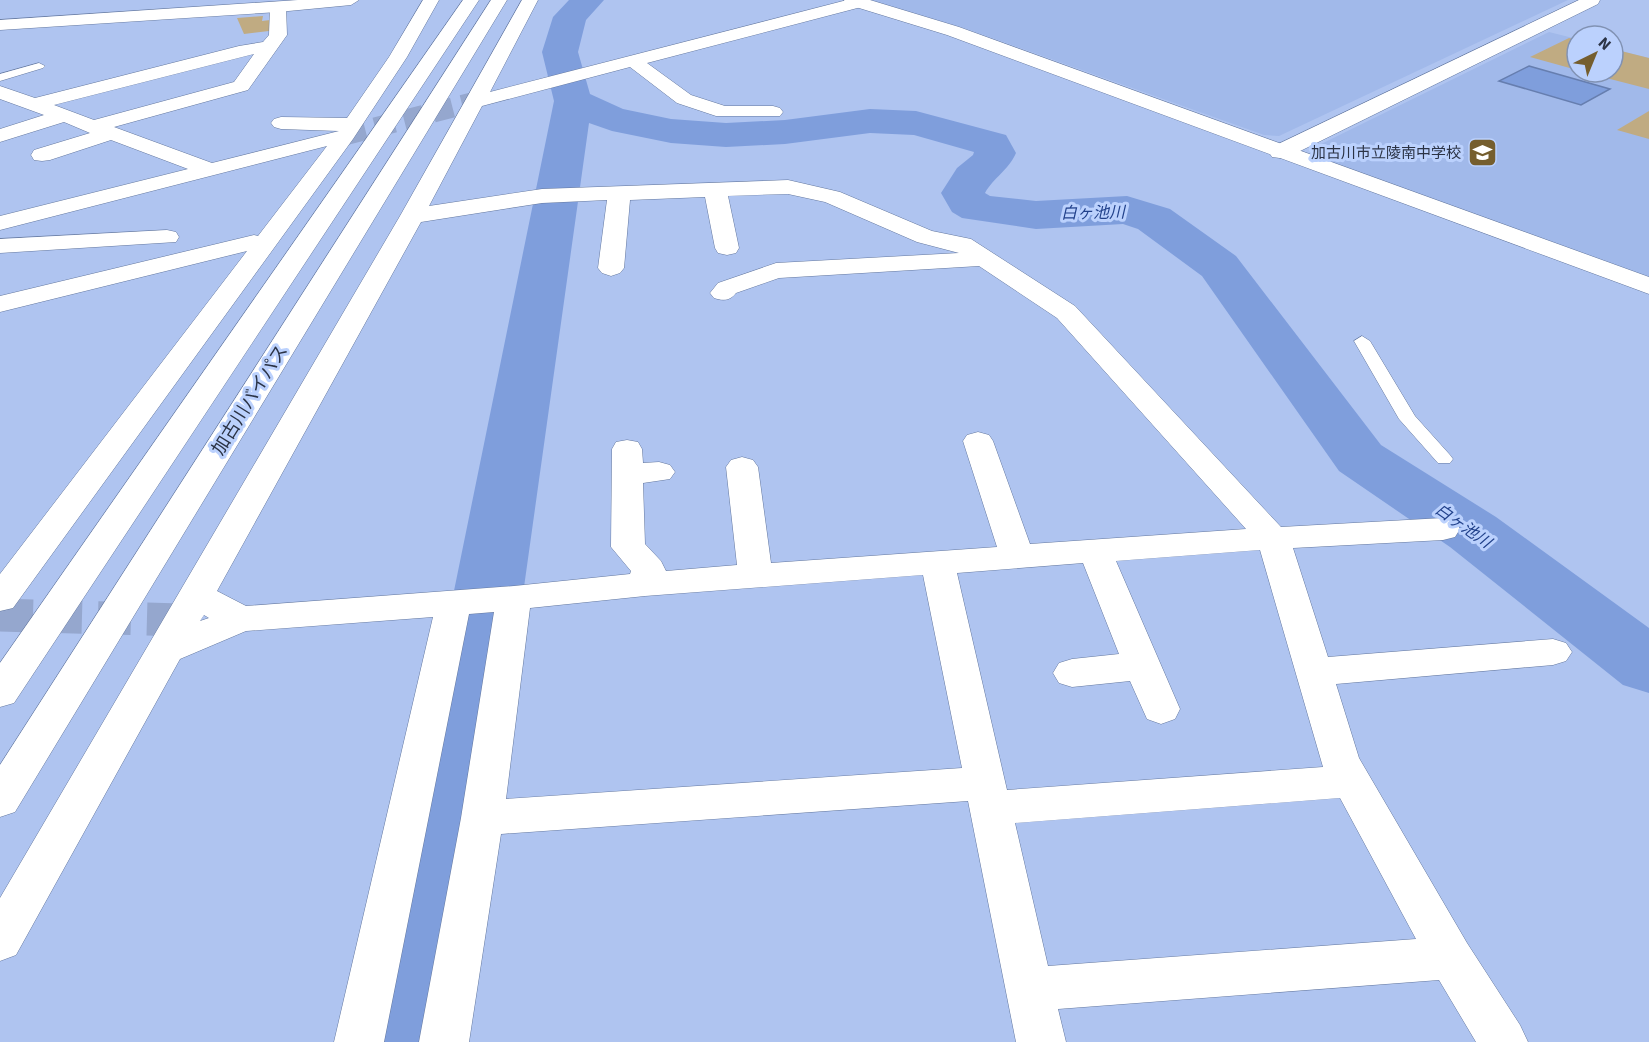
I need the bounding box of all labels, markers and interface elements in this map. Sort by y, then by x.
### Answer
north arrow [1565,24,1625,84]
text: N [1593,32,1616,55]
school or university icon: 加古川市立陵南中学校 [1466,137,1498,169]
place label: 加古川市立陵南中学校 [1311,143,1461,164]
water label: 白ヶ池川 [1061,201,1127,225]
street label: 加古川バイパス [206,340,294,460]
water label: 白ヶ池川 [1430,499,1497,555]

